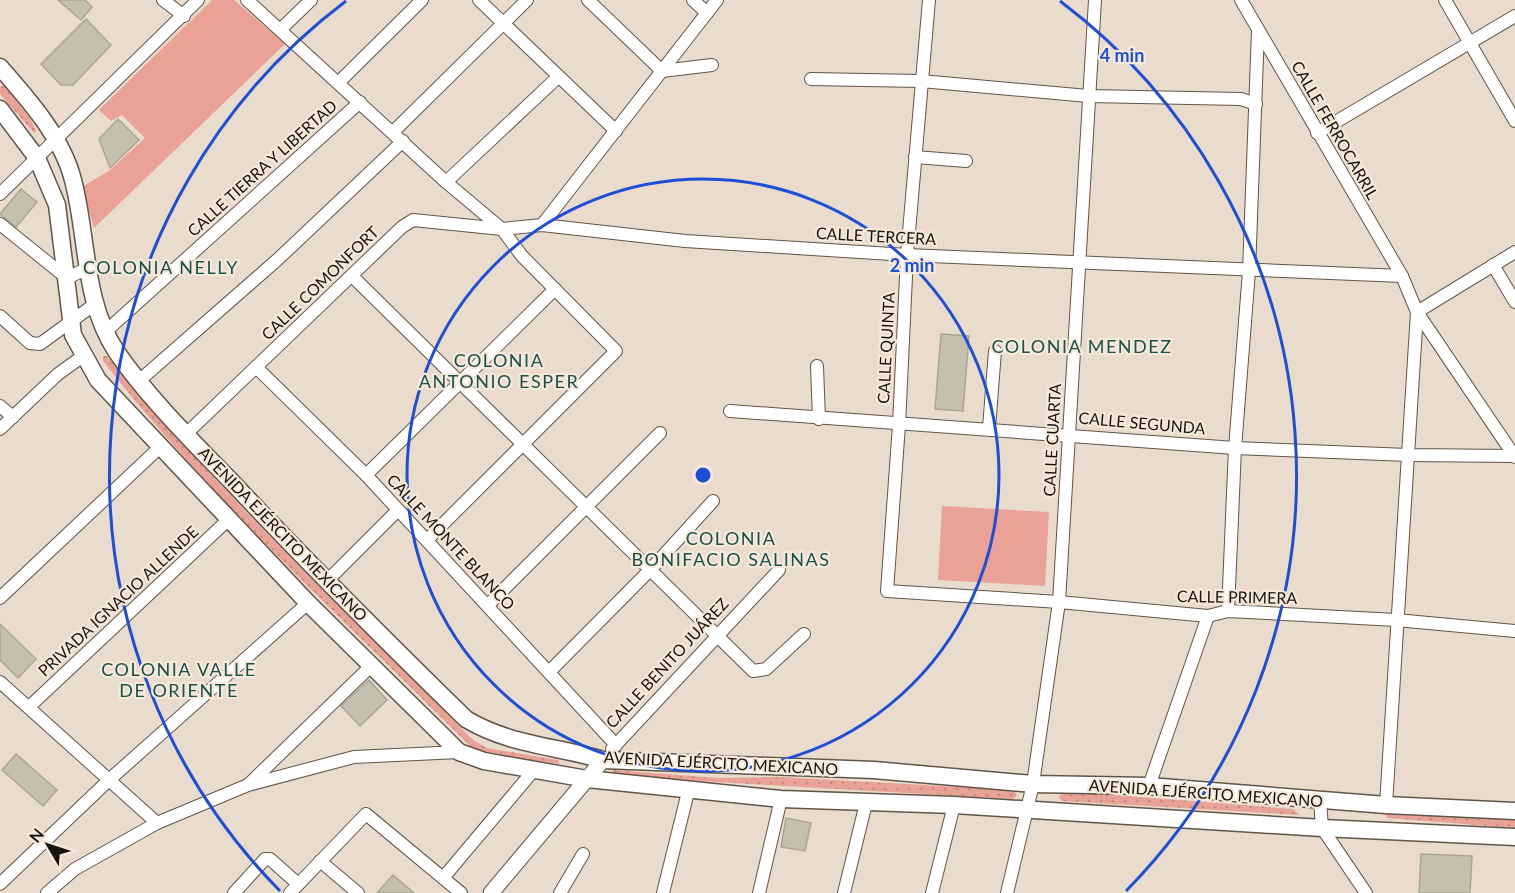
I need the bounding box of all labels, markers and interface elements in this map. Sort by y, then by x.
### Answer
text: 4 min [1100,44,1144,66]
street label: CALLE FERROCARRIL [1288,57,1383,202]
street label: CALLE TIERRA Y LIBERTAD [183,95,340,240]
street label: CALLE COMONFORT [257,221,382,343]
street label: CALLE TERCERA [816,223,937,248]
text: 2 min [890,254,934,276]
district label: COLONIA NELLY [83,256,239,278]
street label: CALLE QUINTA [873,292,898,404]
district label: COLONIA MENDEZ [992,335,1172,357]
district label: COLONIA ANTONIO ESPER [419,349,579,392]
street label: CALLE CUARTA [1039,383,1064,497]
street label: CALLE SEGUNDA [1078,407,1206,438]
street label: AVENIDA EJÉRCITO MEXICANO [195,443,372,625]
centre of rings [693,465,713,485]
street label: CALLE MONTE BLANCO [383,470,519,614]
street label: PRIVADA IGNACIO ALLENDE [34,521,202,680]
district label: COLONIA BONIFACIO SALINAS [631,527,831,570]
street label: CALLE PRIMERA [1177,586,1298,607]
street label: CALLE BENITO JUÁREZ [601,593,732,732]
district label: COLONIA VALLE DE ORIENTE [101,658,257,701]
street label: AVENIDA EJÉRCITO MEXICANO [603,747,839,778]
street label: AVENIDA EJÉRCITO MEXICANO [1088,775,1324,810]
north arrow [18,815,78,875]
text: N [25,824,47,846]

